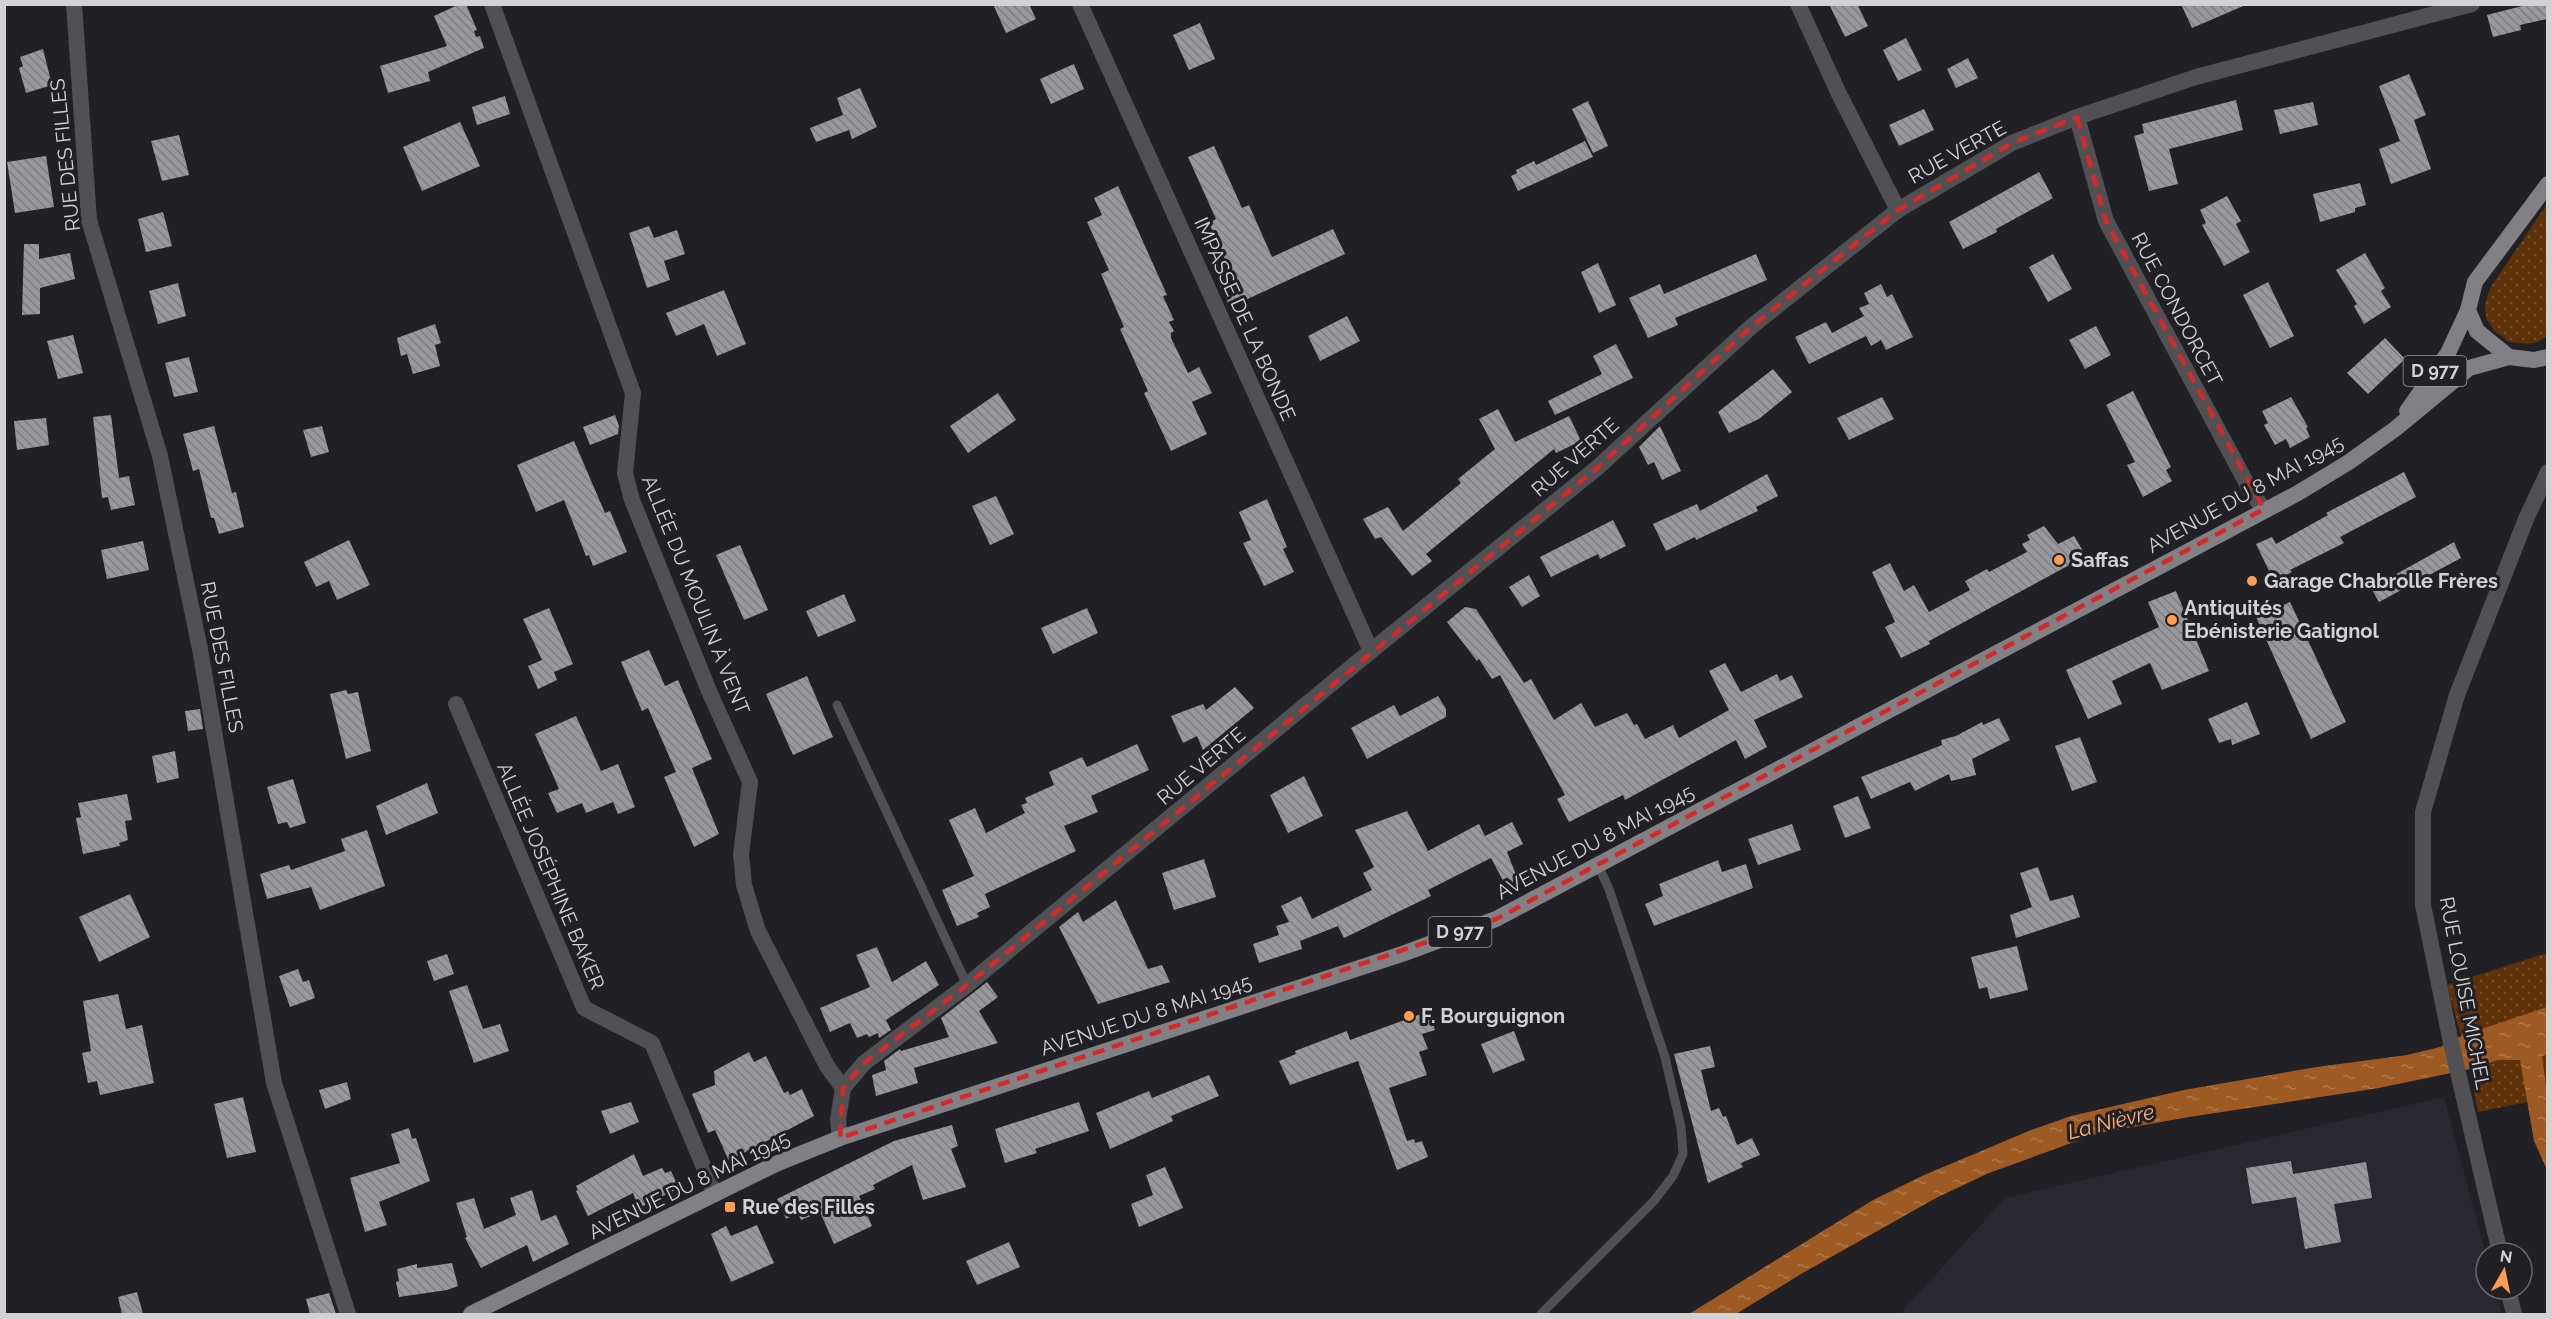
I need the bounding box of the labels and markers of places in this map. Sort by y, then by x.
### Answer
place label: Saffas [2071,548,2129,572]
marker: Saffas [2052,553,2066,567]
place label: Garage Chabrolle Frères [2264,569,2498,593]
marker: Garage Chabrolle Frères [2245,574,2259,588]
place label: Antiquités Ebénisterie Gatignol [2184,596,2379,643]
marker: Antiquités Ebénisterie Gatignol [2165,613,2179,627]
place label: F. Bourguignon [1421,1004,1565,1028]
marker: F. Bourguignon [1402,1009,1416,1023]
place label: Rue des Filles [742,1195,875,1219]
marker: Rue des Filles [723,1200,737,1214]

